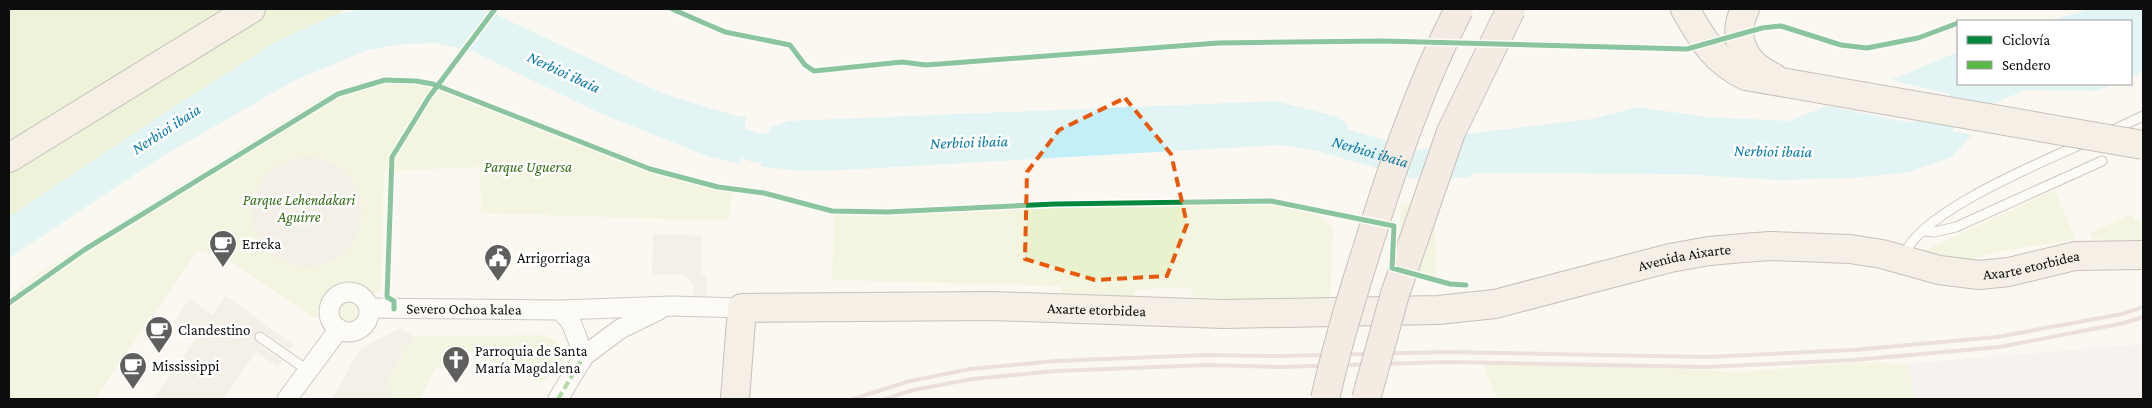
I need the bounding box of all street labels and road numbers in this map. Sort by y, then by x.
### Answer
street label: Avenida Aixarte [1636,241,1732,274]
street label: Axarte etorbidea [1982,248,2080,283]
street label: Severo Ochoa kalea [406,300,522,318]
street label: Axarte etorbidea [1047,300,1146,319]

